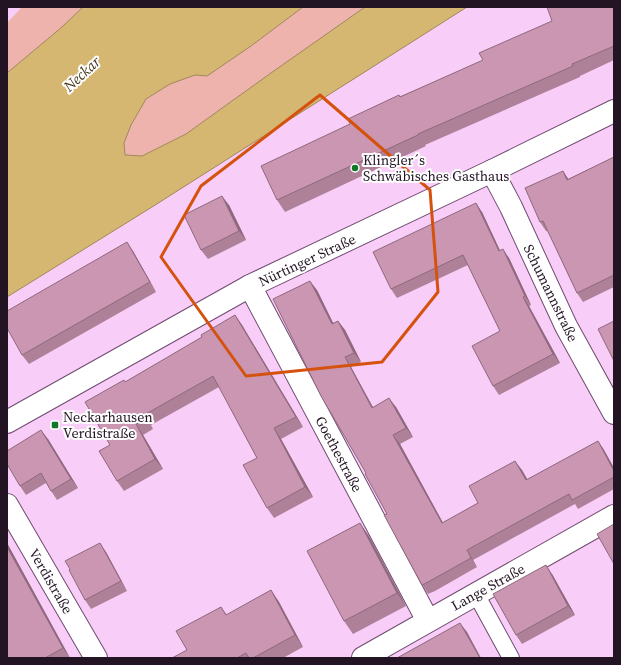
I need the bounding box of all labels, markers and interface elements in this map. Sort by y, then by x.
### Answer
water label: Neckar [58,50,105,97]
place label: Klingler´s Schwäbisches Gasthaus [363,150,509,186]
marker: Klingler´s Schwäbisches Gasthaus [350,163,360,173]
street label: Nürtinger Straße [255,229,359,291]
street label: Schumannstraße [519,241,583,345]
place label: Neckarhausen Verdistraße [63,407,153,443]
street label: Goethestraße [311,412,367,496]
marker: Neckarhausen Verdistraße [50,420,60,430]
street label: Verdistraße [24,545,78,617]
street label: Lange Straße [448,559,528,615]

